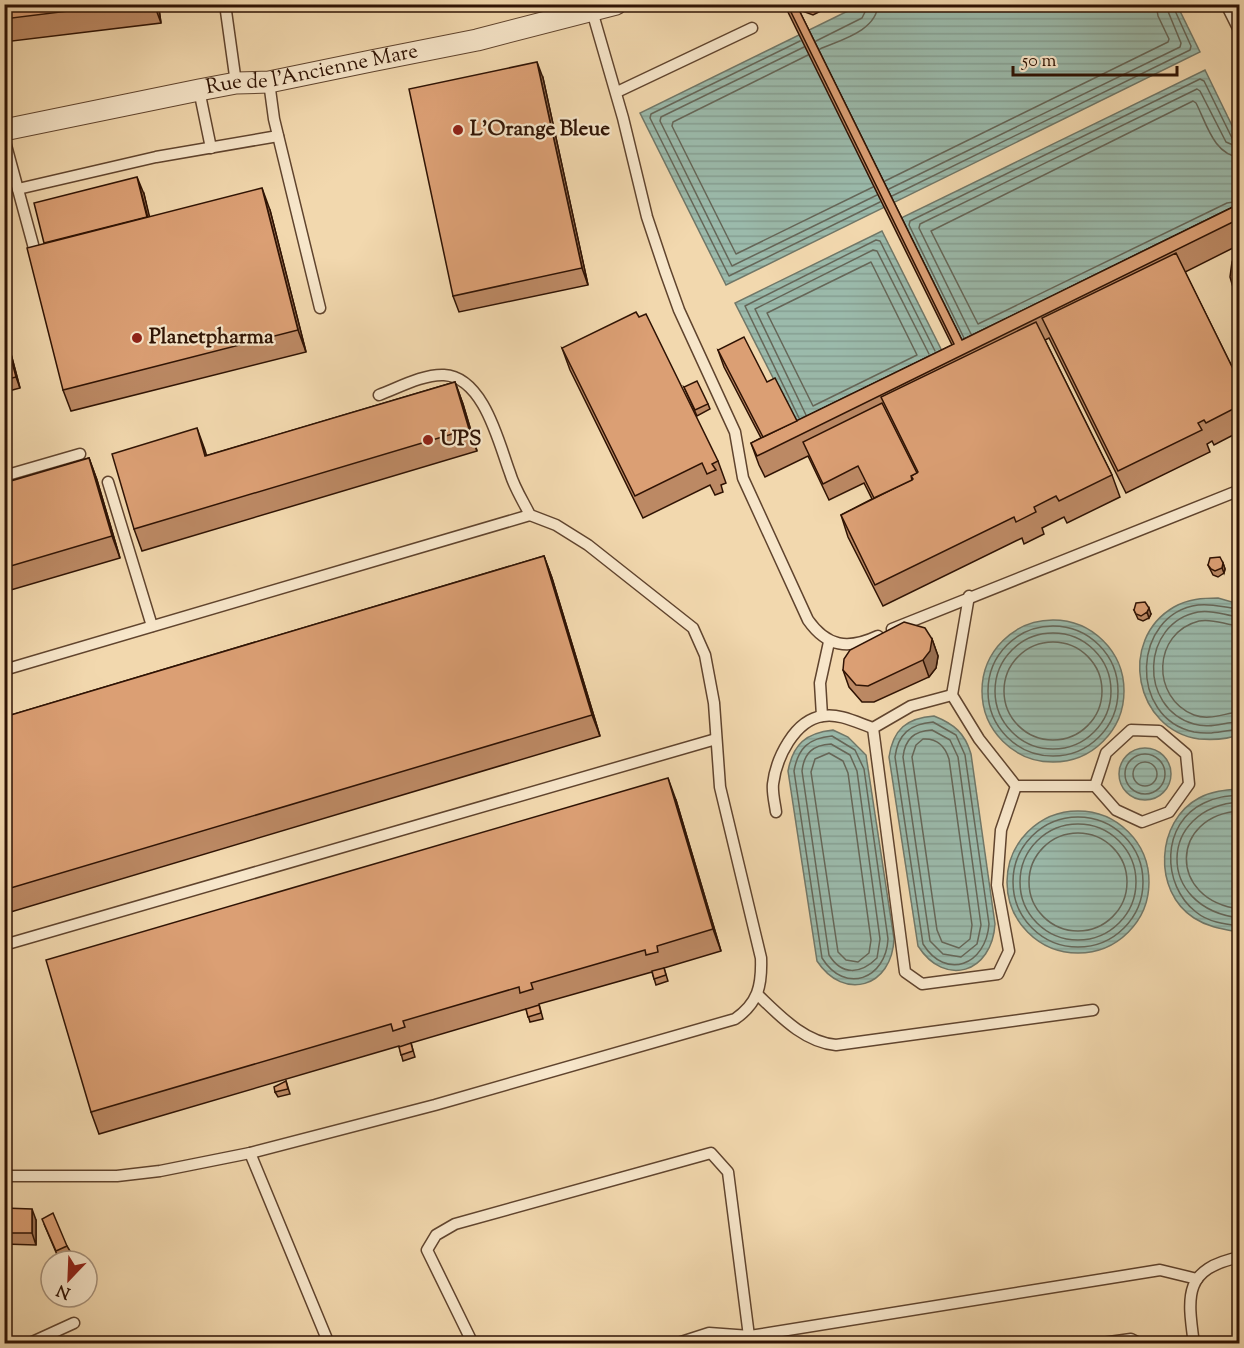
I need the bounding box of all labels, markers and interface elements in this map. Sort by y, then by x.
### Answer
street label: Rue de l'Ancienne Mare [203,37,421,103]
scale bar [1013,39,1176,77]
text: 50 m [1021,49,1057,75]
place label: L'Orange Bleue [470,115,610,145]
marker: L'Orange Bleue [451,123,465,137]
place label: Planetpharma [149,323,274,353]
marker: Planetpharma [130,331,144,345]
place label: UPS [440,425,481,455]
marker: UPS [421,433,435,447]
north arrow [39,1249,99,1309]
text: N [54,1277,74,1304]

